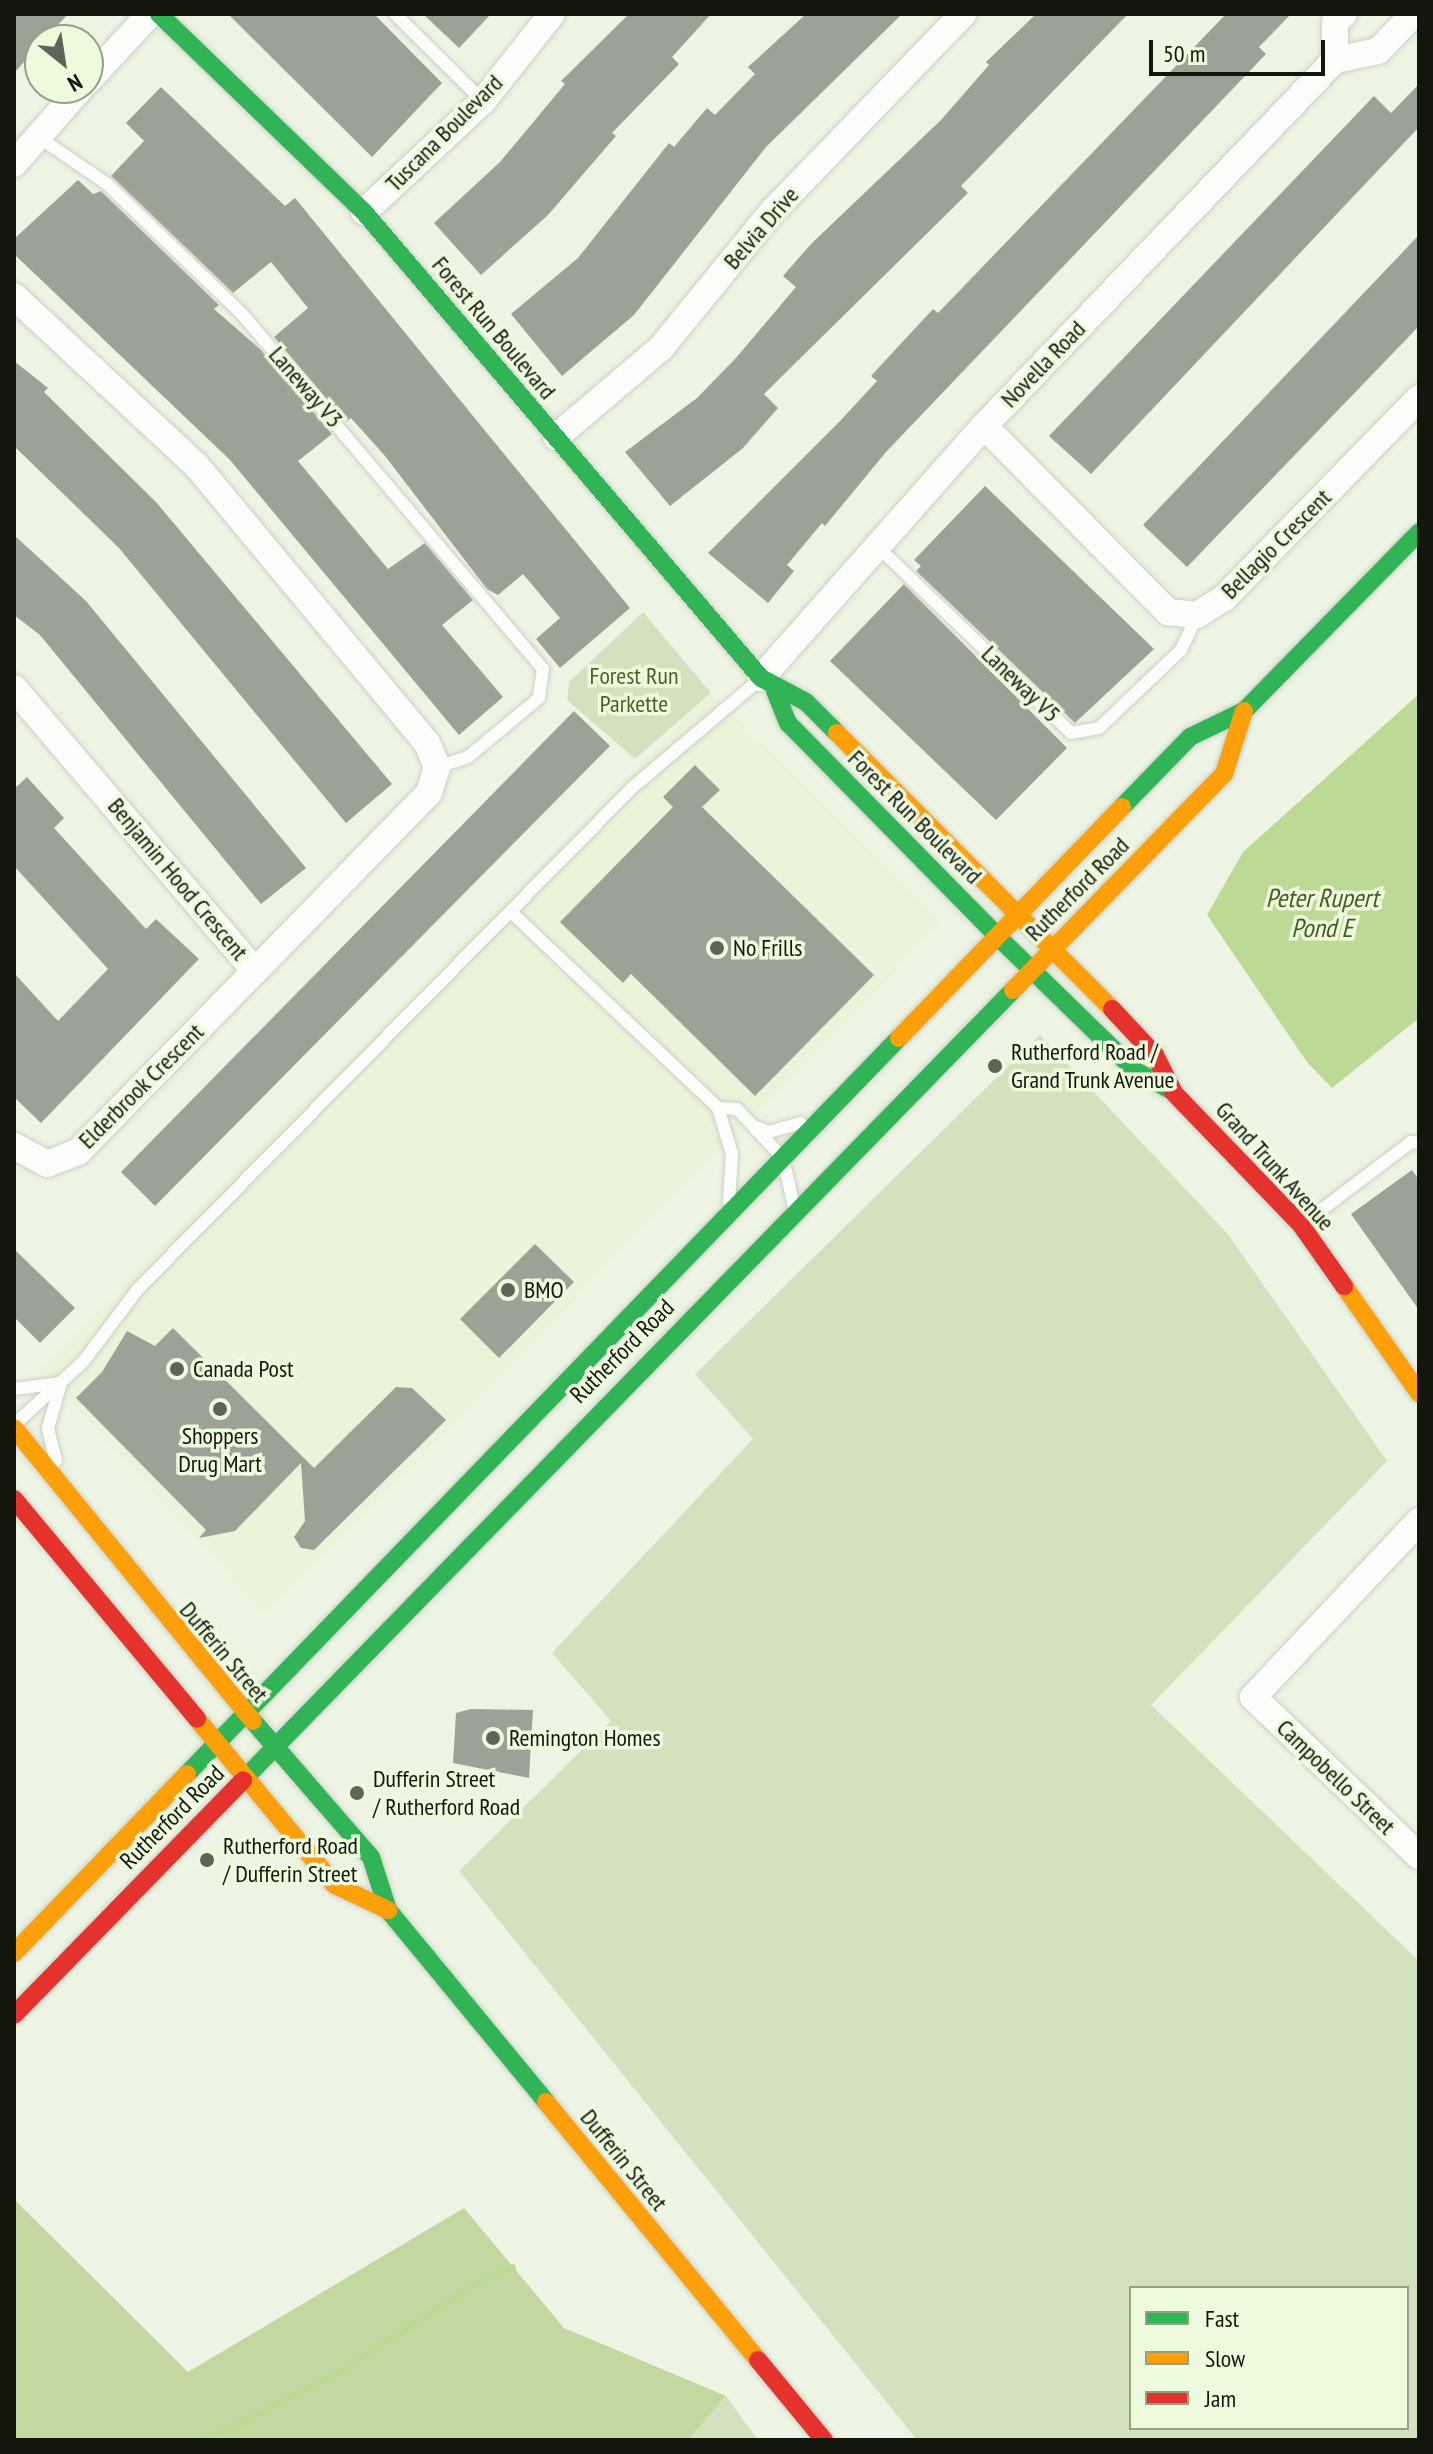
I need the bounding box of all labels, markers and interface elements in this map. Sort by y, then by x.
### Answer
north arrow [24,24,104,104]
scale bar [1153,24,1329,74]
text: 50 m [1163,38,1205,69]
text: N [63,68,87,98]
street label: Tuscana Boulevard [379,68,509,198]
street label: Belvia Drive [717,181,805,275]
street label: Forest Run Boulevard [426,251,562,405]
street label: Novella Road [995,315,1091,413]
street label: Laneway V3 [263,340,349,434]
street label: Bellagio Crescent [1215,483,1337,605]
street label: Laneway V5 [975,639,1067,729]
park label: Forest Run Parkette [589,662,679,718]
street label: Forest Run Boulevard [842,744,988,890]
street label: Benjamin Hood Crescent [102,792,254,966]
street label: Rutherford Road [1019,831,1135,947]
water label: Peter Rupert Pond E [1266,882,1378,944]
place label: No Frills [733,934,802,962]
marker: No Frills [708,939,726,957]
street label: Elderbrook Crescent [72,1017,210,1155]
place label: Rutherford Road / Grand Trunk Avenue [1011,1038,1176,1094]
marker: Rutherford Road / Grand Trunk Avenue [986,1057,1004,1075]
street label: Grand Trunk Avenue [1209,1095,1341,1237]
place label: BMO [524,1276,564,1304]
marker: BMO [499,1281,517,1299]
street label: Rutherford Road [564,1293,680,1409]
place label: Canada Post [193,1355,294,1383]
marker: Canada Post [168,1360,186,1378]
marker: Shoppers Drug Mart [211,1400,229,1418]
place label: Shoppers Drug Mart [178,1422,262,1478]
street label: Dufferin Street [174,1596,274,1708]
street label: Campobello Street [1271,1713,1401,1841]
place label: Remington Homes [509,1724,661,1752]
marker: Remington Homes [484,1729,502,1747]
street label: Rutherford Road [114,1759,230,1875]
place label: Dufferin Street / Rutherford Road [373,1765,520,1821]
marker: Dufferin Street / Rutherford Road [348,1784,366,1802]
place label: Rutherford Road / Dufferin Street [223,1832,358,1888]
marker: Rutherford Road / Dufferin Street [198,1851,216,1869]
street label: Dufferin Street [574,2103,674,2217]
legend [1129,2286,1409,2430]
text: Fast [1205,2303,1239,2334]
text: Slow [1205,2343,1245,2374]
text: Jam [1205,2383,1236,2414]

